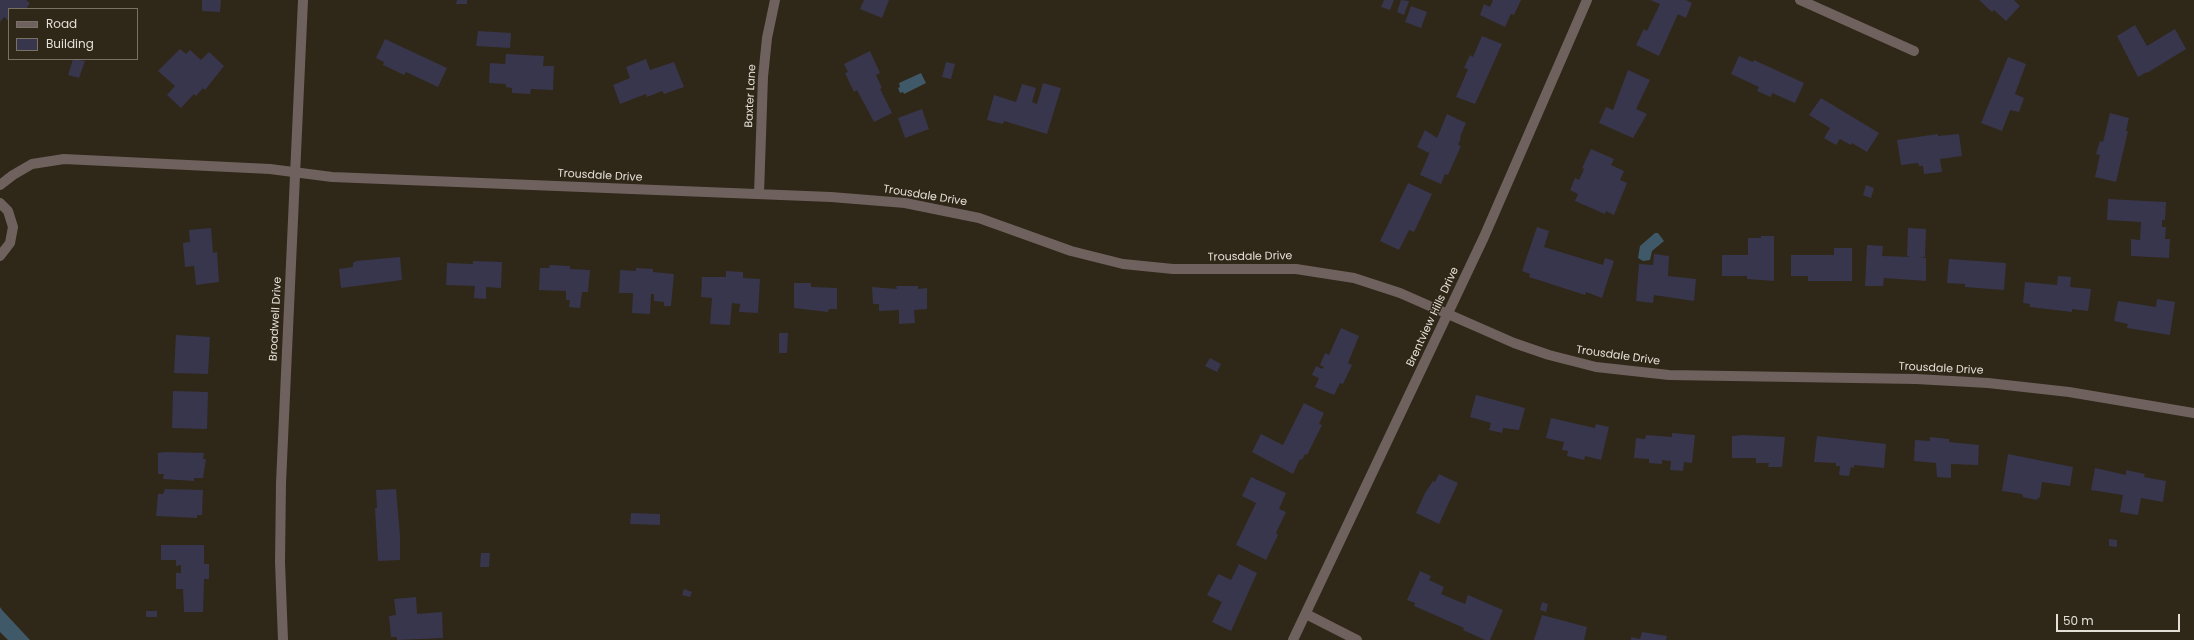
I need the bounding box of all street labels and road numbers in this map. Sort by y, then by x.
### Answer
street label: Baxter Lane [743,64,759,128]
street label: Trousdale Drive [557,167,643,185]
street label: Trousdale Drive [882,183,968,209]
street label: Trousdale Drive [1207,250,1293,264]
street label: Brentview Hills Drive [1404,265,1462,369]
street label: Broadwell Drive [267,276,285,362]
street label: Trousdale Drive [1575,344,1661,368]
street label: Trousdale Drive [1898,360,1984,378]

